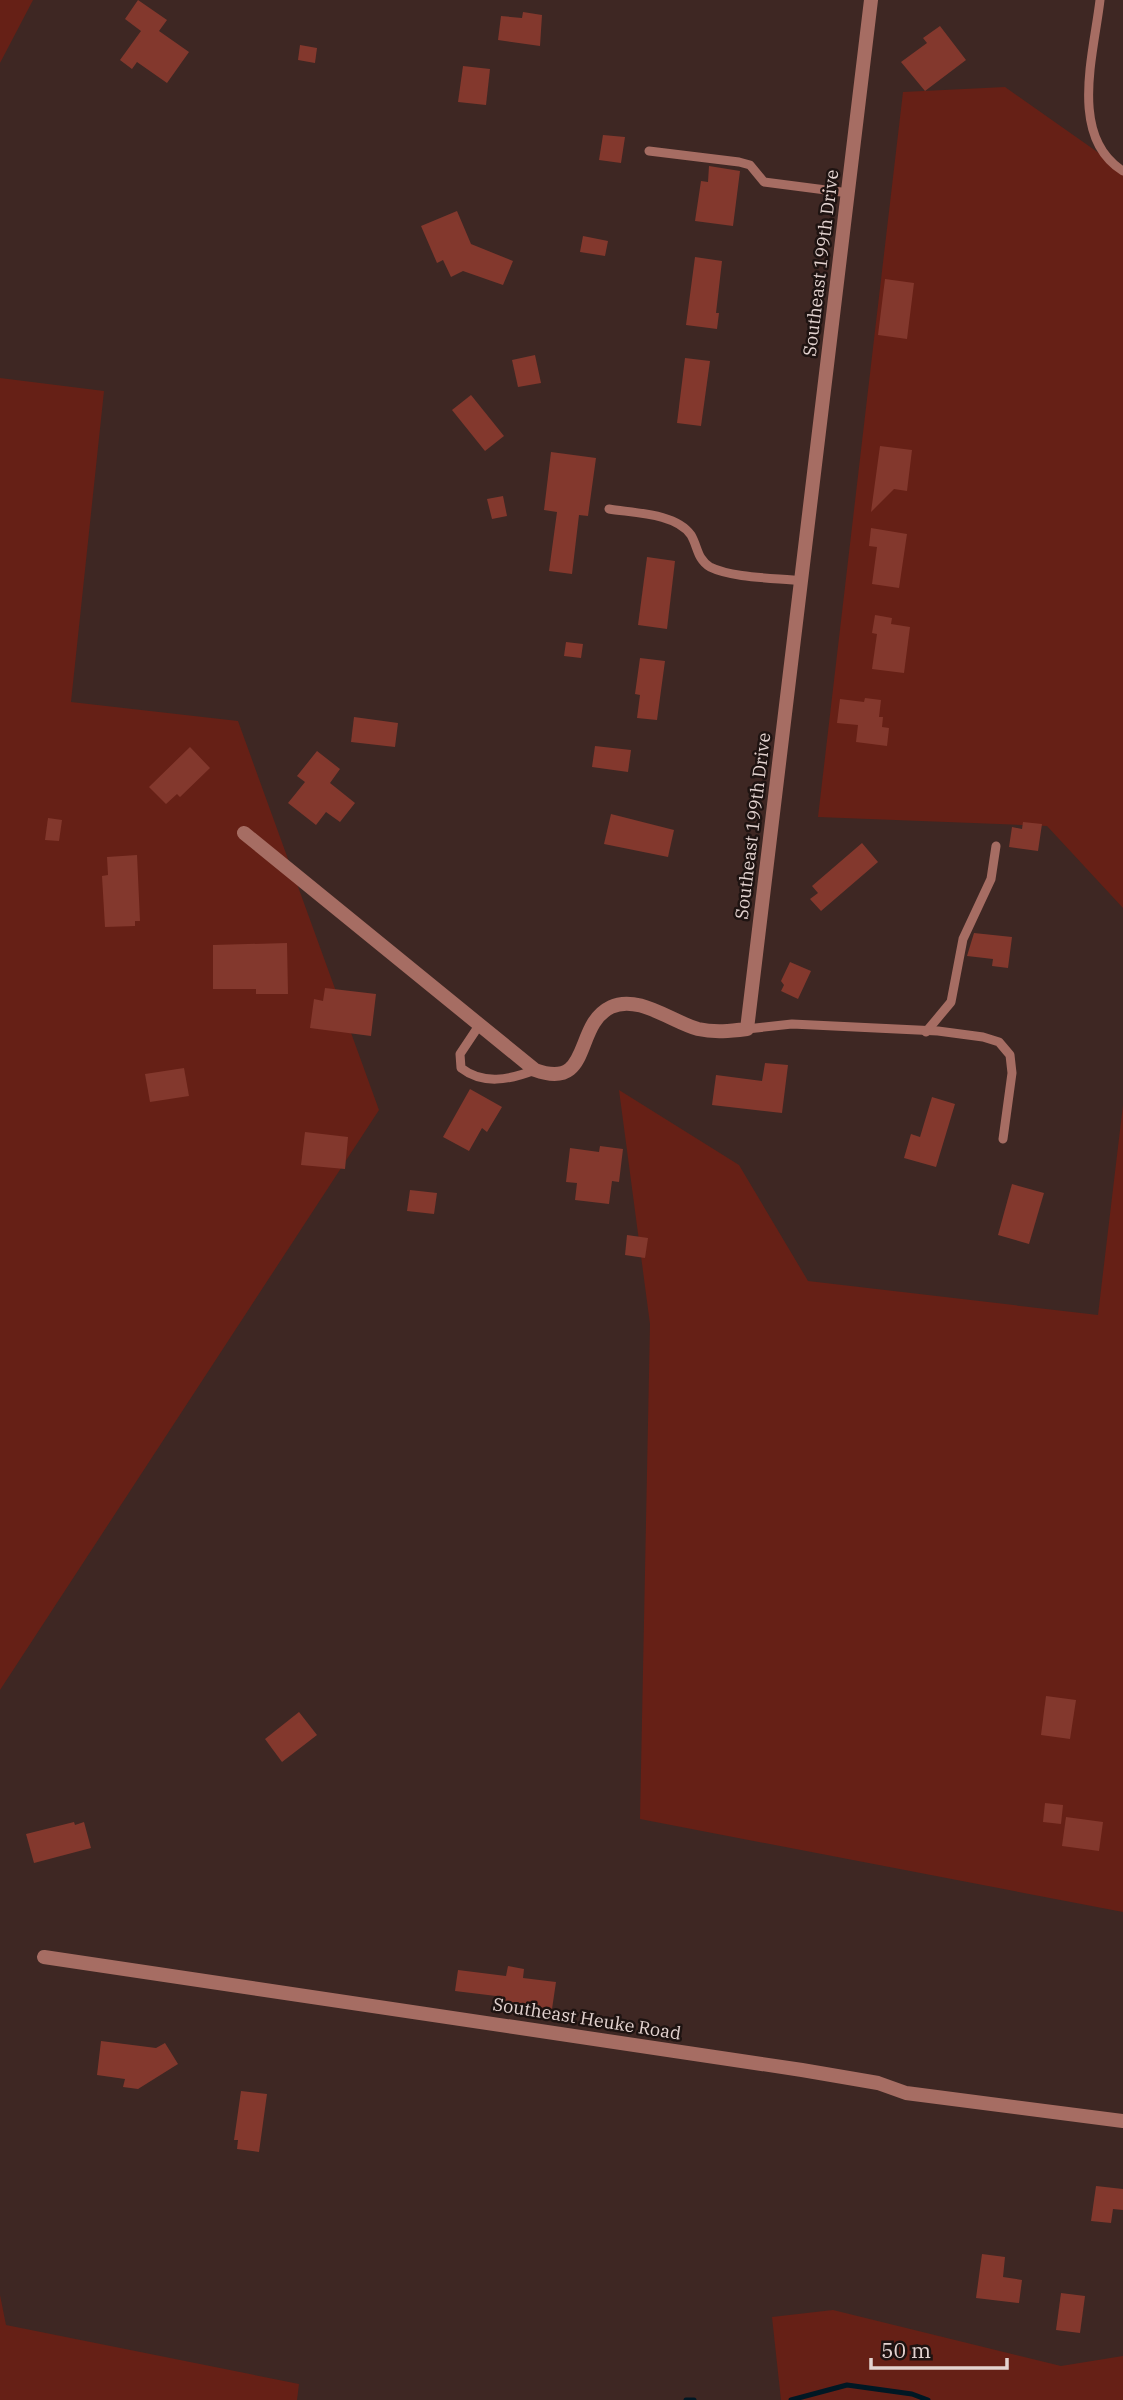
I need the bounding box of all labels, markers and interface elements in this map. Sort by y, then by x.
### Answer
street label: Southeast 199th Drive [798,168,843,358]
street label: Southeast 199th Drive [730,731,775,921]
street label: Southeast Heuke Road [491,1992,683,2045]
scale bar [871,2326,1007,2370]
text: 50 m [881,2336,931,2364]

